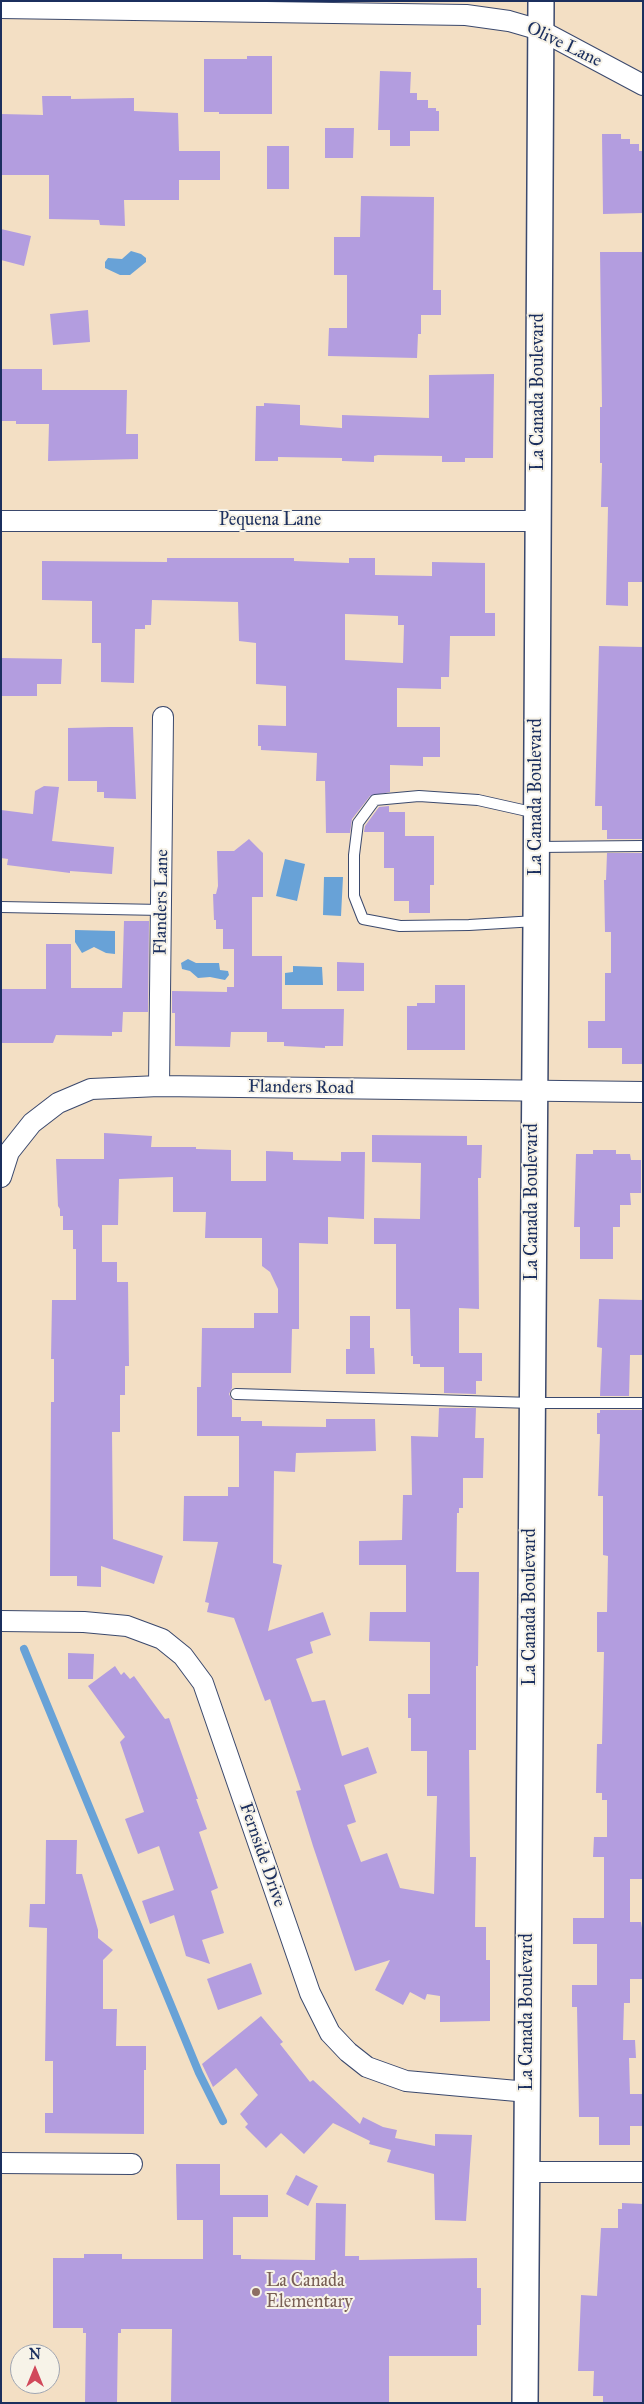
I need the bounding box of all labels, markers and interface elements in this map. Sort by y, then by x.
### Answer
street label: Olive Lane [523,17,605,73]
street label: La Canada Boulevard [528,313,550,471]
street label: Pequena Lane [219,510,321,532]
street label: La Canada Boulevard [526,718,548,876]
street label: Flanders Lane [150,849,174,955]
street label: Flanders Road [248,1076,354,1100]
street label: La Canada Boulevard [522,1123,544,1281]
street label: La Canada Boulevard [520,1528,542,1686]
street label: Fernside Drive [234,1800,290,1910]
street label: La Canada Boulevard [517,1933,539,2091]
place label: La Canada Elementary [266,2271,353,2314]
marker: La Canada Elementary [250,2286,262,2298]
north arrow [10,2344,60,2394]
text: N [29,2346,41,2363]

